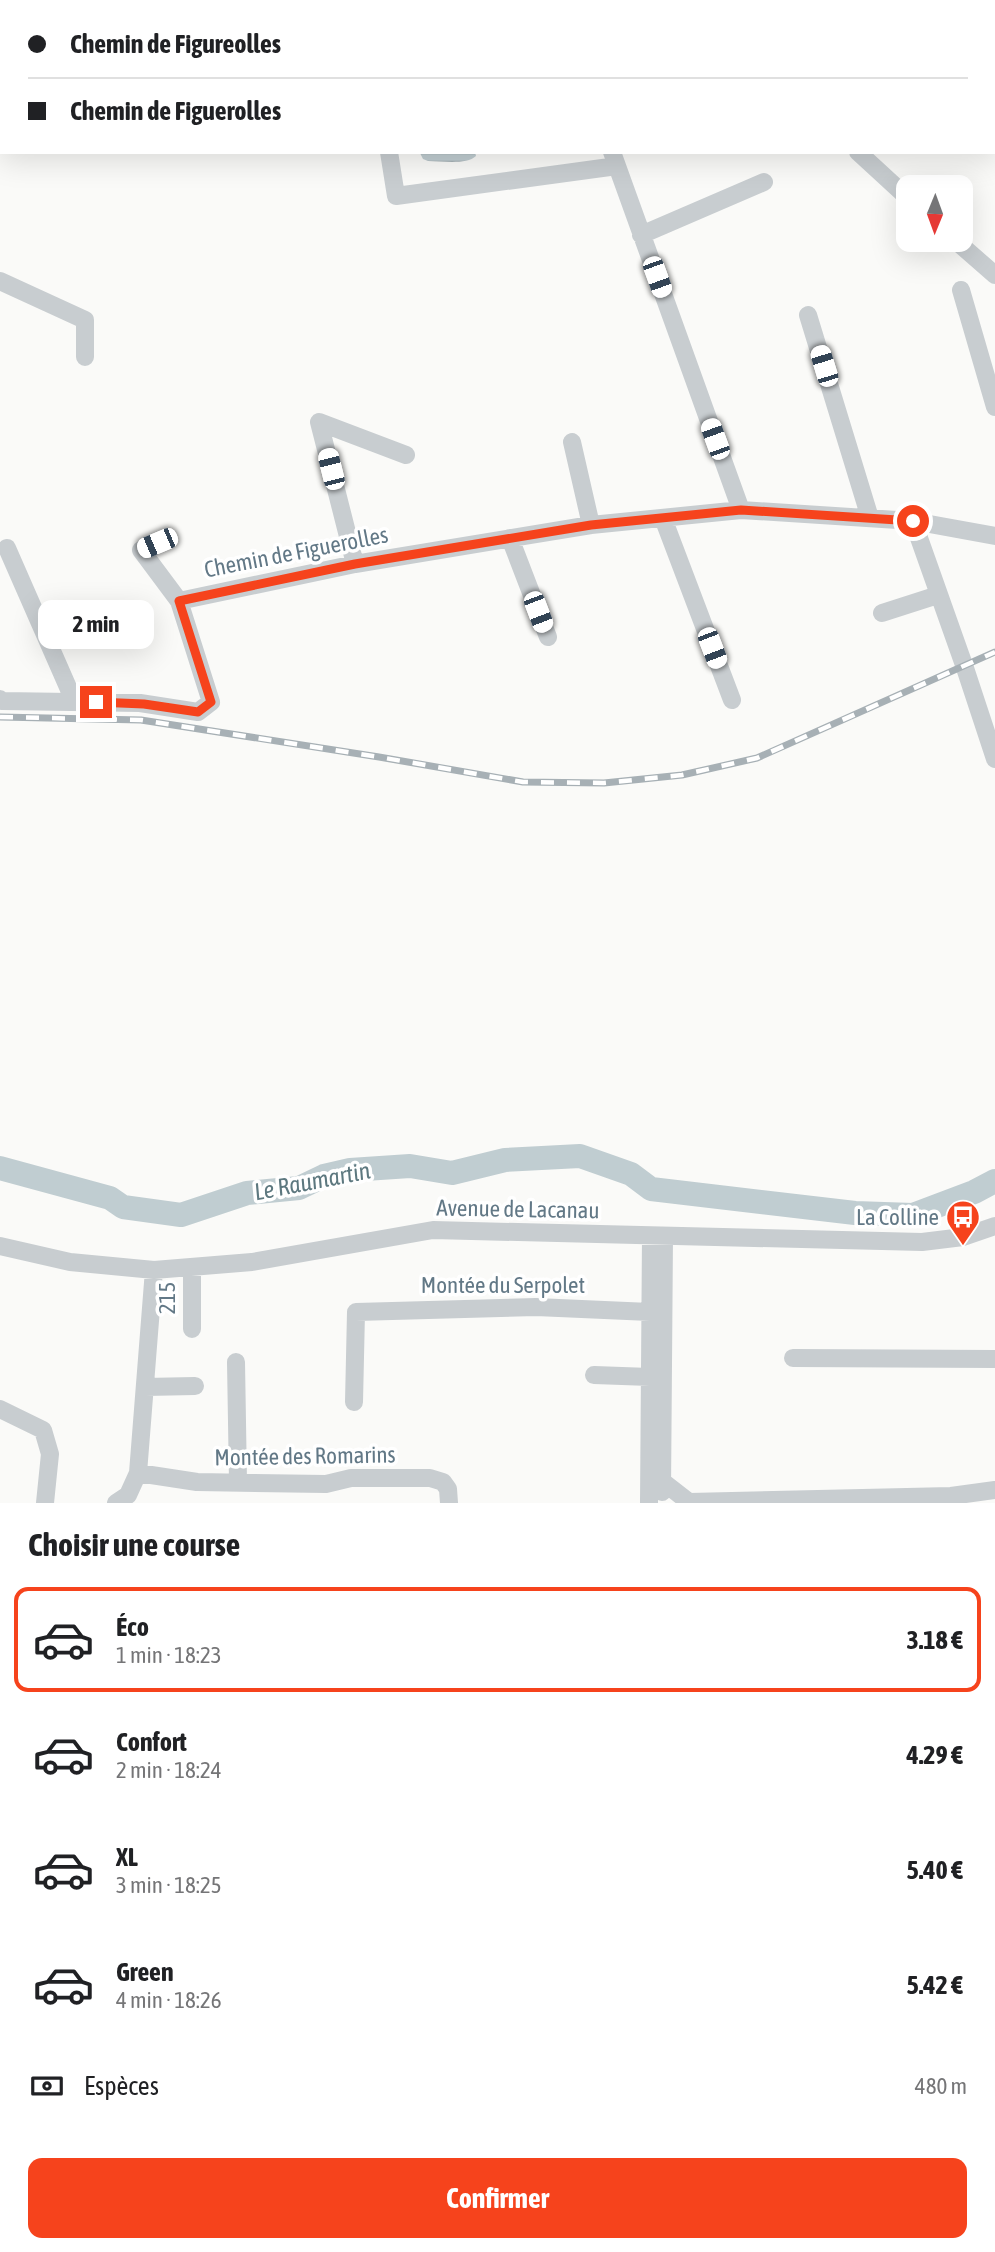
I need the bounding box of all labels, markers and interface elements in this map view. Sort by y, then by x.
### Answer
text: Chemin de Figureolles [70,29,281,59]
text: Chemin de Figuerolles [70,96,281,126]
north arrow [896,175,973,252]
map controls [896,175,973,252]
car [640,254,675,300]
car [808,343,841,389]
car [698,416,733,462]
car [316,446,347,492]
route start [897,505,929,537]
street label: Chemin de Figuerolles [202,521,390,583]
car [134,525,181,561]
car [521,589,556,635]
callout: 2 min [38,600,154,650]
text: 2 min [73,611,119,637]
car [695,625,730,671]
route end [80,686,112,718]
water label: Le Raumartin [252,1156,373,1205]
street label: Avenue de Lacanau [436,1195,600,1223]
bus stop icon: La Colline [944,1198,982,1247]
place label: La Colline [856,1204,939,1230]
street label: Montée du Serpolet [421,1272,585,1298]
street label: 215 [154,1282,180,1314]
street label: Montée des Romarins [214,1441,396,1471]
text: Choisir une course [28,1526,240,1563]
icon: car [32,1608,95,1671]
text: Éco [116,1612,149,1642]
text: 3.18 € [906,1625,963,1655]
text: 1 min · 18:23 [116,1642,222,1668]
icon: car [32,1723,95,1786]
text: Confort [116,1727,187,1757]
text: 4.29 € [906,1740,963,1770]
text: 2 min · 18:24 [116,1757,222,1783]
icon: car [32,1838,95,1901]
text: XL [116,1842,138,1872]
text: 5.40 € [906,1855,963,1885]
text: 3 min · 18:25 [116,1872,222,1898]
icon: car [32,1953,95,2016]
text: Green [116,1957,174,1987]
text: 5.42 € [906,1970,963,2000]
text: 4 min · 18:26 [116,1987,222,2013]
icon: cash [28,2067,66,2105]
text: Espèces [84,2071,159,2101]
text: 480 m [915,2073,967,2099]
button: Confirmer [28,2158,967,2238]

